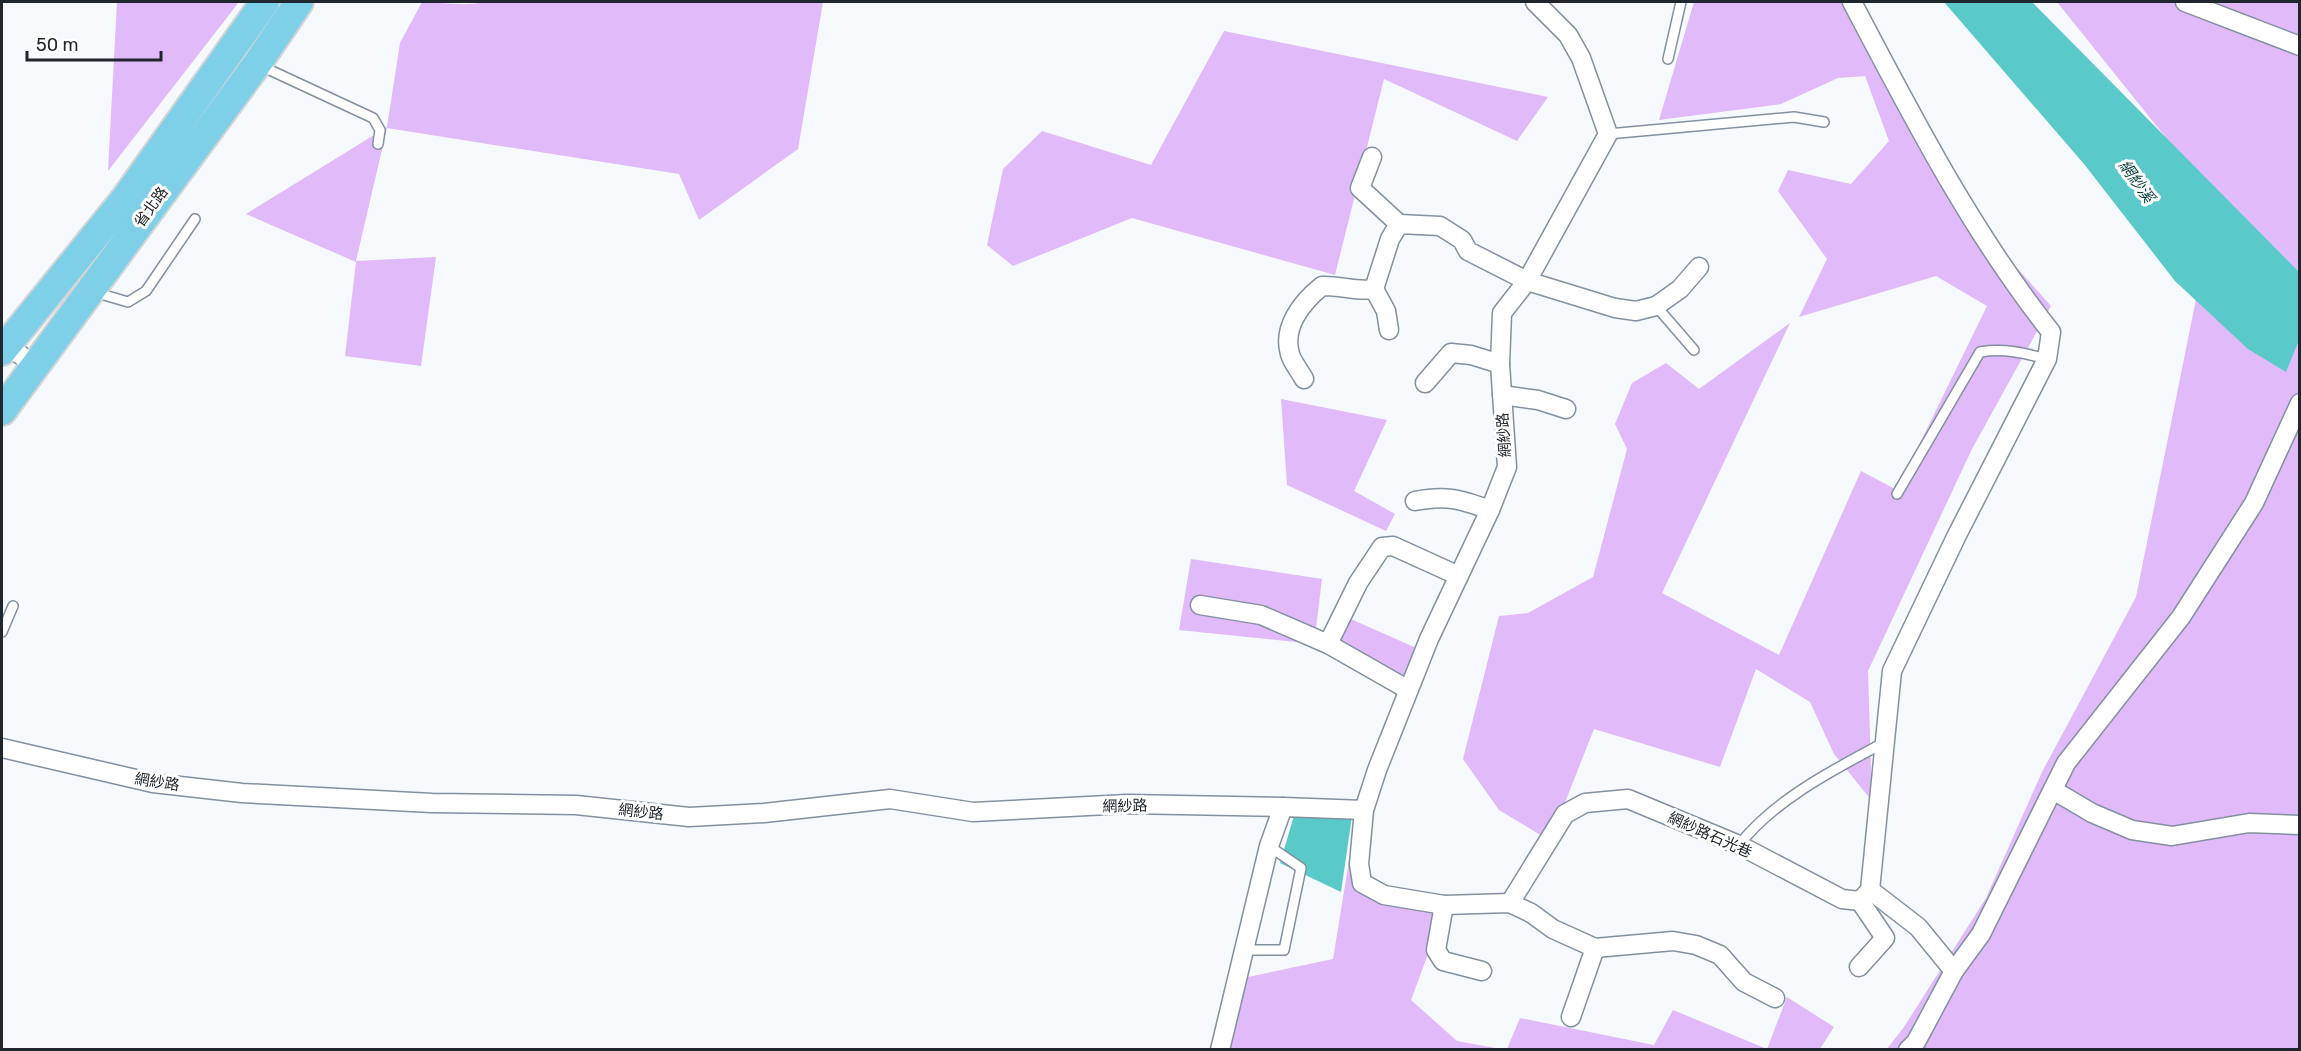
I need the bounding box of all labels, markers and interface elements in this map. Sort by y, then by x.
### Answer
scale bar [27,24,160,62]
text: 50 m [36,34,79,56]
water label: 網紗溪 [2115,156,2160,208]
street label: 省北路 [130,184,172,230]
street label: 網紗路 [1493,412,1515,458]
street label: 網紗路 [133,770,181,794]
street label: 網紗路 [1102,797,1148,815]
street label: 網紗路 [618,801,664,823]
street label: 網紗路石光巷 [1665,808,1755,862]

